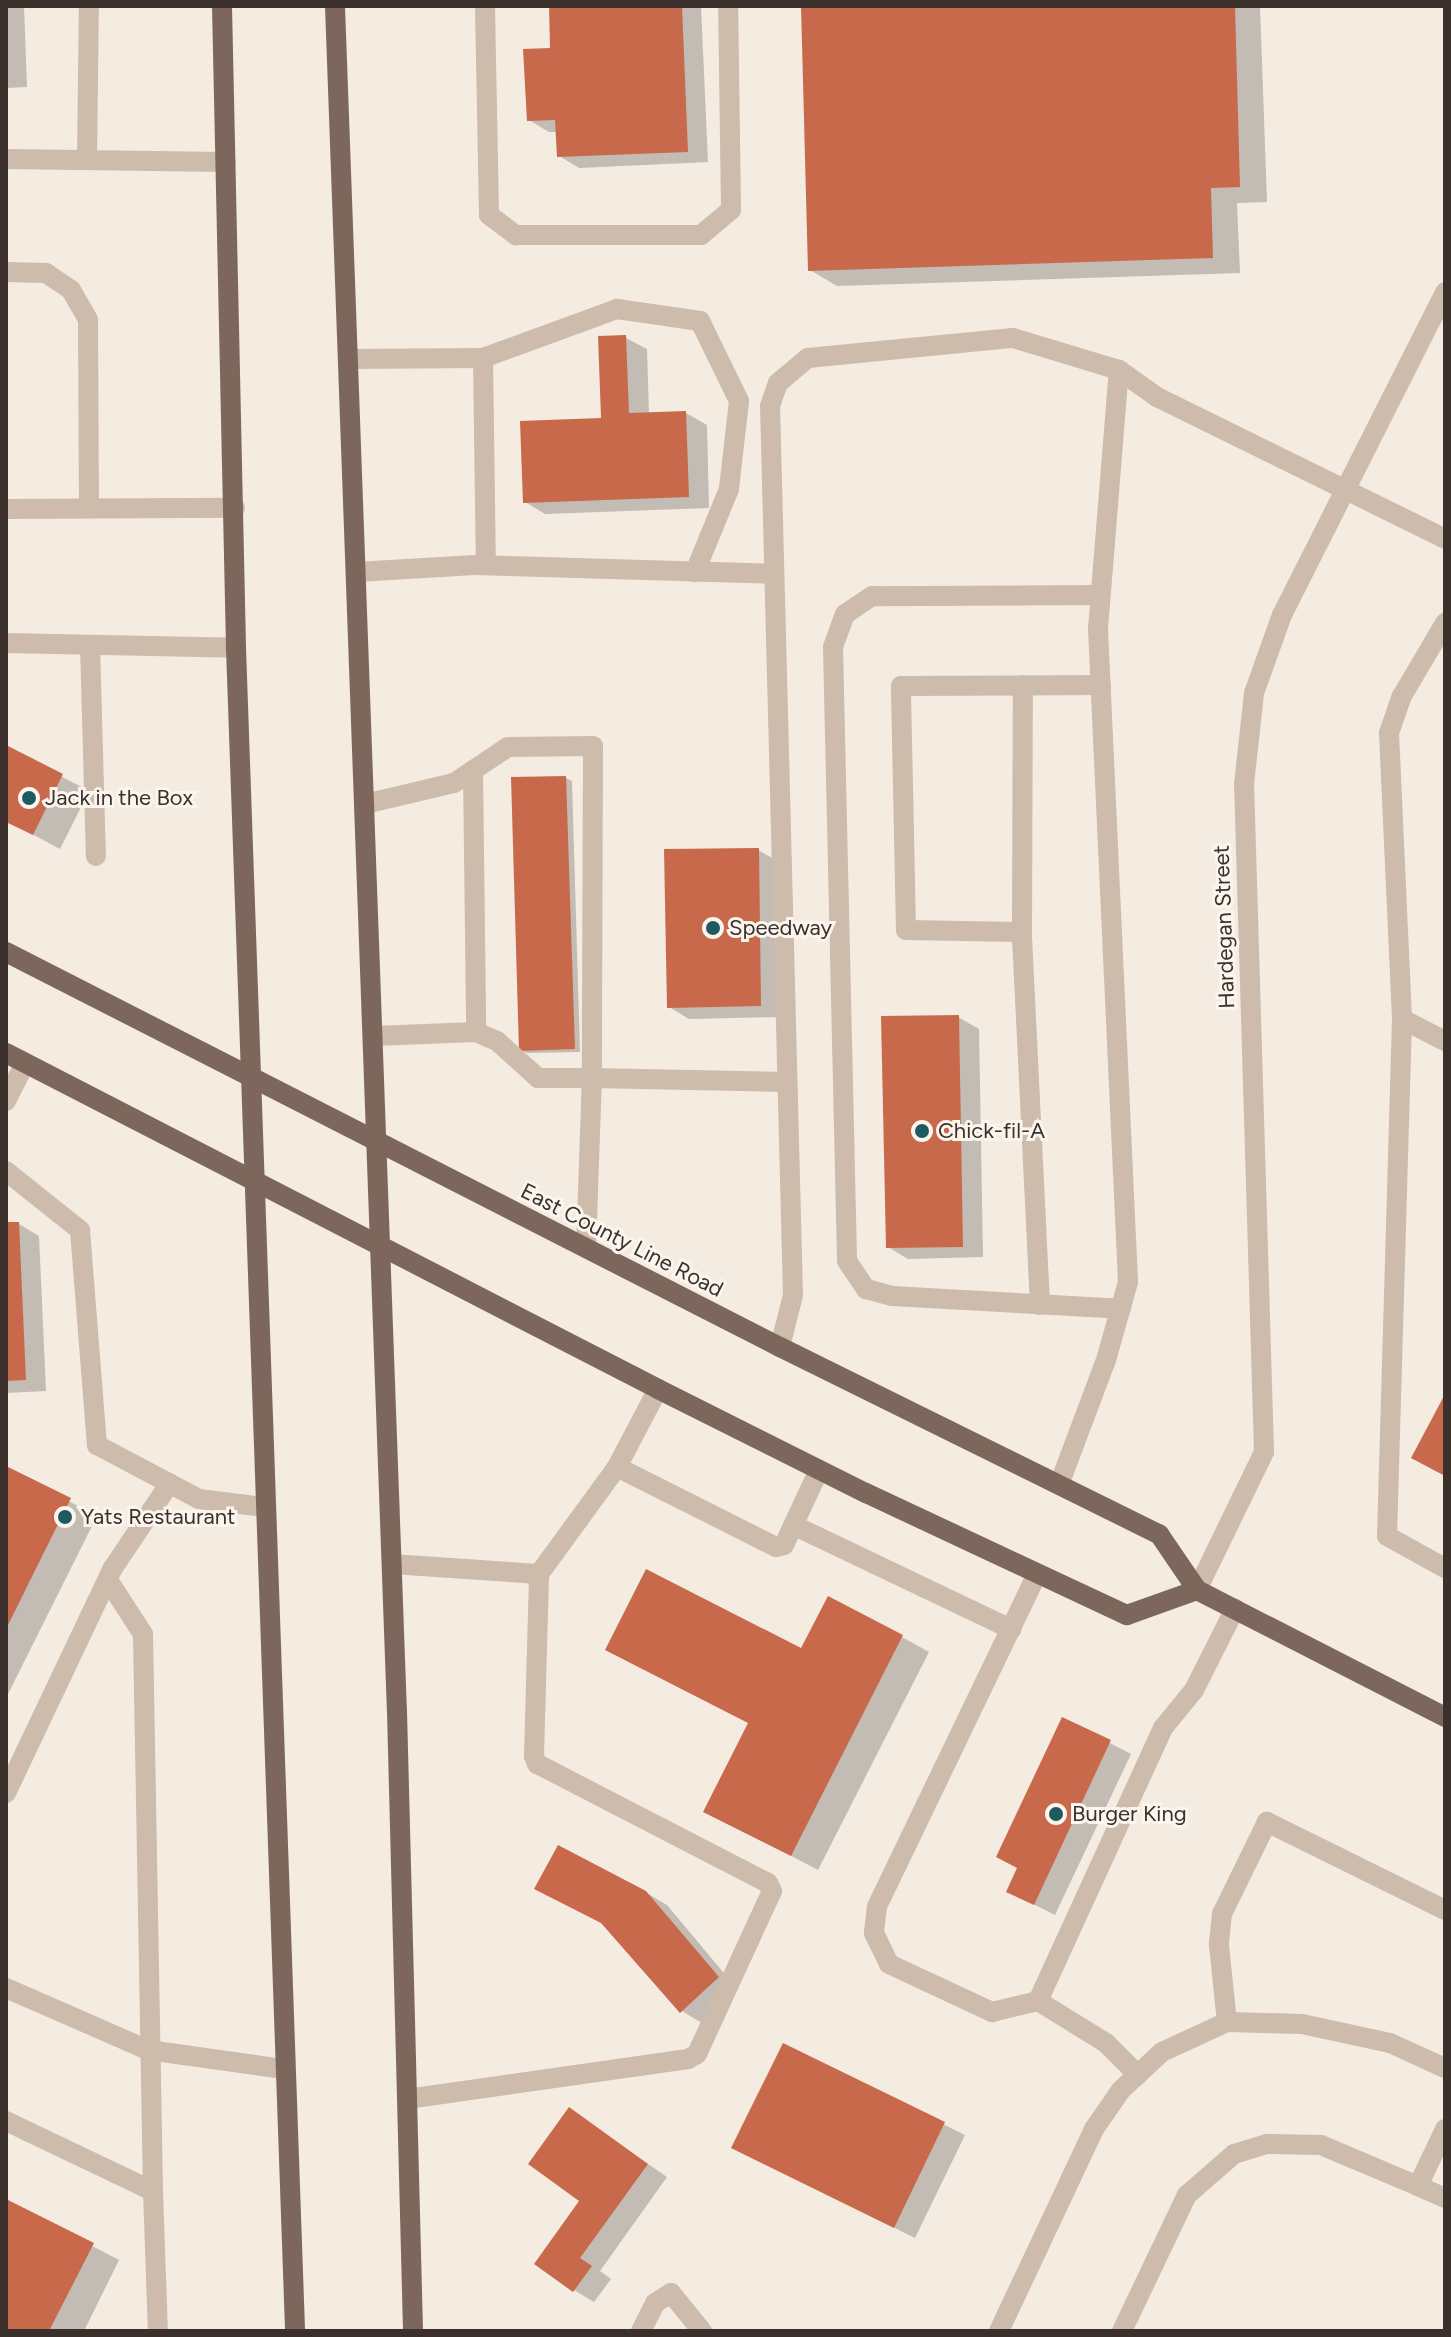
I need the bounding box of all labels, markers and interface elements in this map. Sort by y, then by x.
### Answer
place label: Jack in the Box [45,785,193,811]
marker: Jack in the Box [20,789,38,807]
street label: Hardegan Street [1208,845,1240,1009]
place label: Speedway [729,915,832,941]
marker: Speedway [704,919,722,937]
place label: Chick-fil-A [938,1118,1045,1144]
marker: Chick-fil-A [913,1122,931,1140]
street label: East County Line Road [516,1177,728,1303]
place label: Yats Restaurant [81,1504,235,1530]
marker: Yats Restaurant [56,1508,74,1526]
place label: Burger King [1072,1801,1187,1827]
marker: Burger King [1047,1805,1065,1823]

